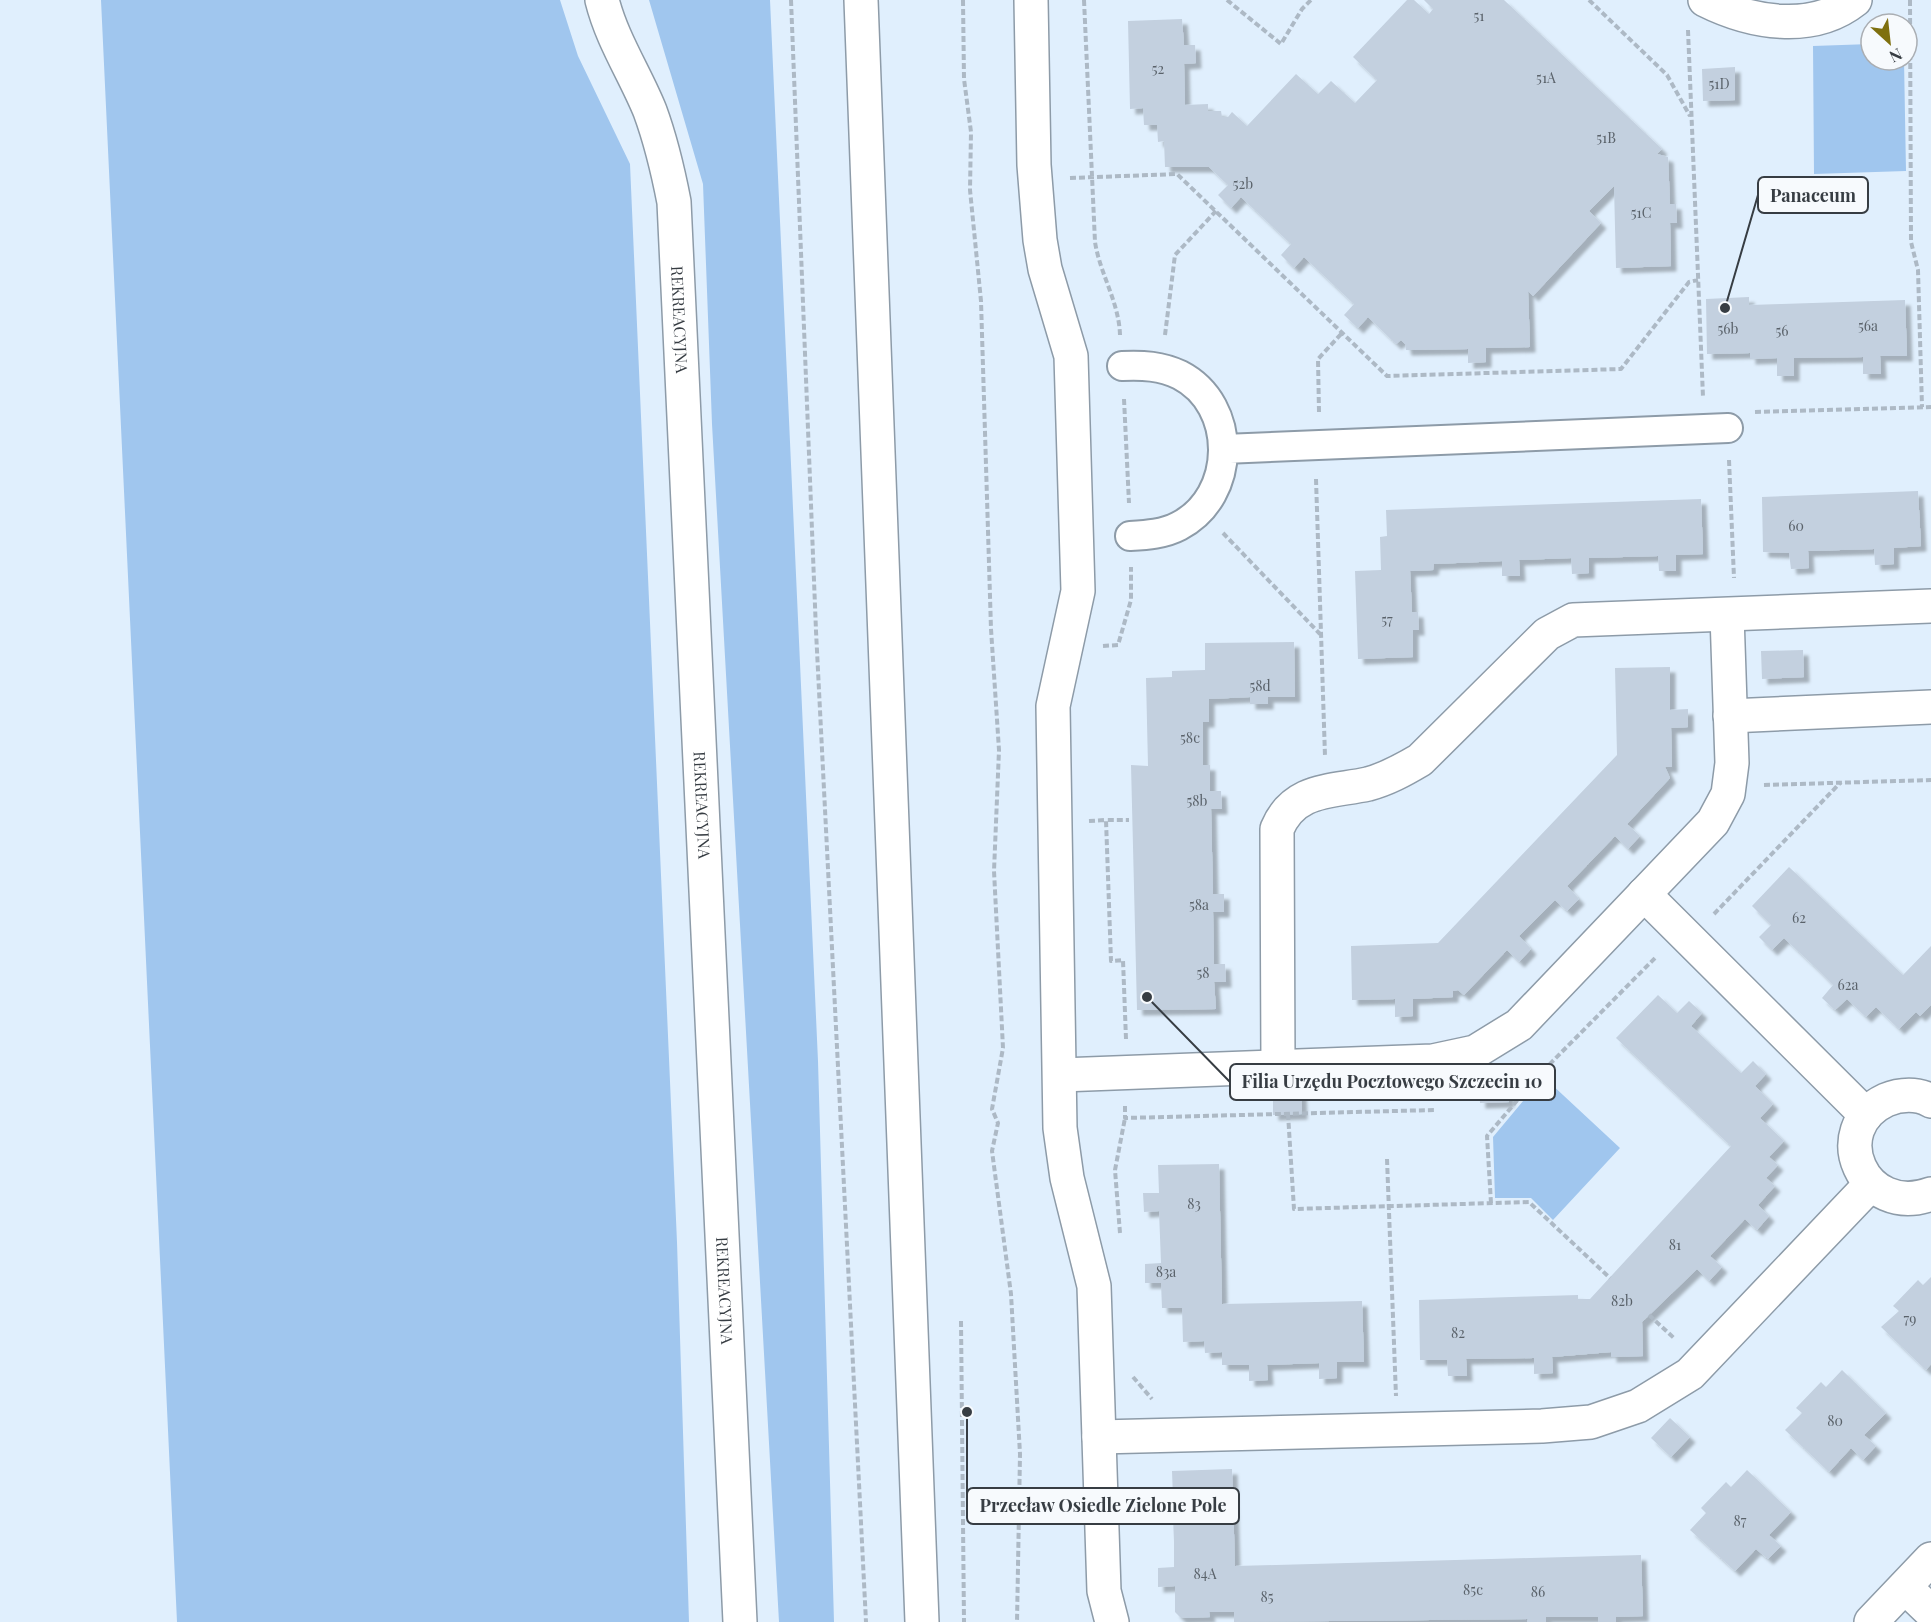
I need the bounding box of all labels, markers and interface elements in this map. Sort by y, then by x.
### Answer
house number: 51 [1474,6,1485,25]
north arrow [1859,12,1919,72]
text: N [1886,44,1906,68]
house number: 52 [1152,59,1165,78]
house number: 51A [1536,68,1556,87]
house number: 51D [1708,74,1730,93]
house number: 51B [1596,128,1616,147]
house number: 52b [1233,174,1253,193]
callout: Panaceum [1758,177,1868,213]
text: Panaceum [1770,183,1857,207]
house number: 51C [1631,203,1651,222]
street label: REKREACYJNA [667,265,693,375]
house number: 56a [1858,316,1878,335]
house number: 56b [1718,319,1739,338]
house number: 56 [1775,321,1789,340]
house number: 60 [1788,516,1804,535]
house number: 57 [1381,610,1393,629]
house number: 58d [1249,676,1271,695]
house number: 58c [1180,728,1200,747]
street label: REKREACYJNA [690,751,716,860]
house number: 58b [1187,791,1208,810]
house number: 58a [1189,895,1209,914]
house number: 62 [1792,908,1806,927]
house number: 58 [1196,963,1210,982]
house number: 62a [1838,975,1858,994]
callout: Filia Urzędu Pocztowego Szczecin 10 [1230,1064,1555,1100]
text: Filia Urzędu Pocztowego Szczecin 10 [1242,1069,1542,1093]
house number: 83 [1187,1194,1201,1213]
house number: 81 [1669,1235,1681,1254]
street label: REKREACYJNA [712,1236,738,1346]
house number: 83a [1156,1262,1176,1281]
house number: 82b [1611,1291,1633,1310]
house number: 79 [1904,1309,1916,1328]
house number: 82 [1451,1323,1465,1342]
house number: 80 [1827,1411,1843,1430]
callout: Przecław Osiedle Zielone Pole [967,1488,1239,1524]
text: Przecław Osiedle Zielone Pole [979,1493,1227,1517]
house number: 87 [1734,1511,1747,1530]
house number: 84A [1193,1564,1217,1583]
house number: 85c [1463,1580,1483,1599]
house number: 86 [1531,1582,1545,1601]
house number: 85 [1260,1587,1274,1606]

